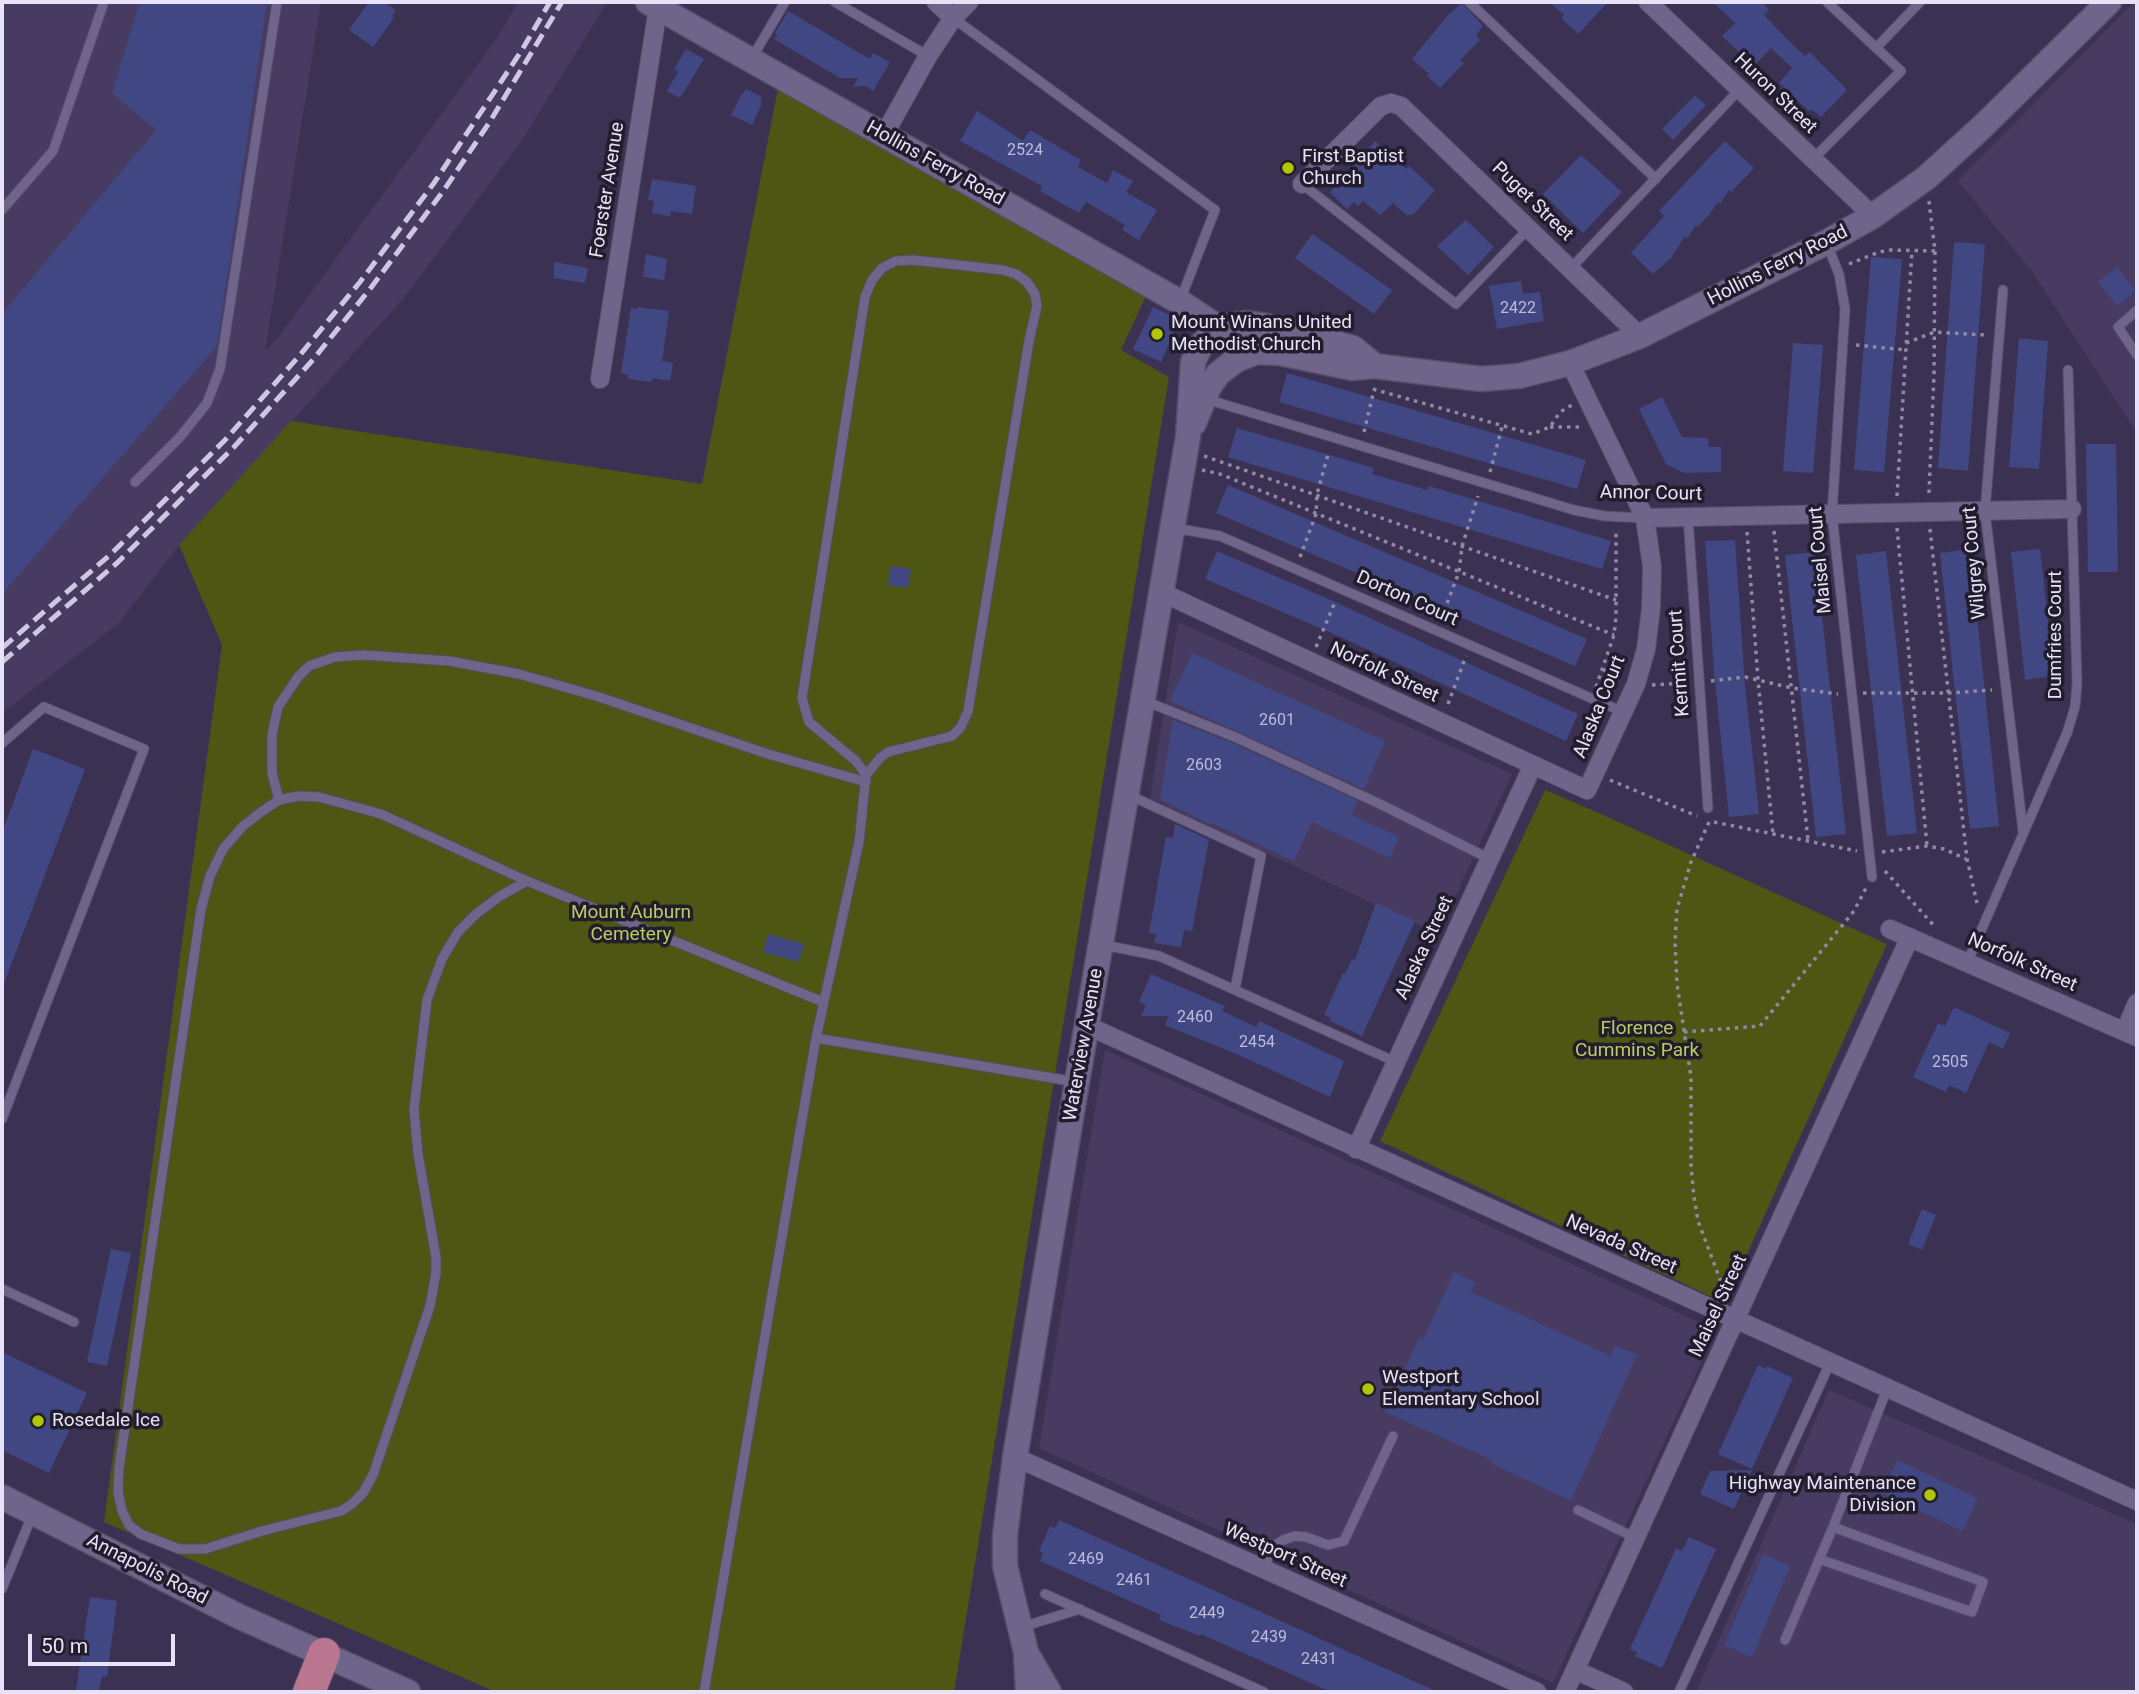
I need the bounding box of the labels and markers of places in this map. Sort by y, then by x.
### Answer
place label: First Baptist Church [1302,146,1404,190]
marker: First Baptist Church [1280,160,1296,176]
place label: Mount Winans United Methodist Church [1171,312,1352,356]
marker: Mount Winans United Methodist Church [1149,326,1165,342]
place label: Westport Elementary School [1382,1367,1540,1411]
marker: Westport Elementary School [1360,1381,1376,1397]
place label: Rosedale Ice [52,1410,160,1432]
marker: Rosedale Ice [30,1413,46,1429]
place label: Highway Maintenance Division [1729,1473,1916,1517]
marker: Highway Maintenance Division [1922,1487,1938,1503]

